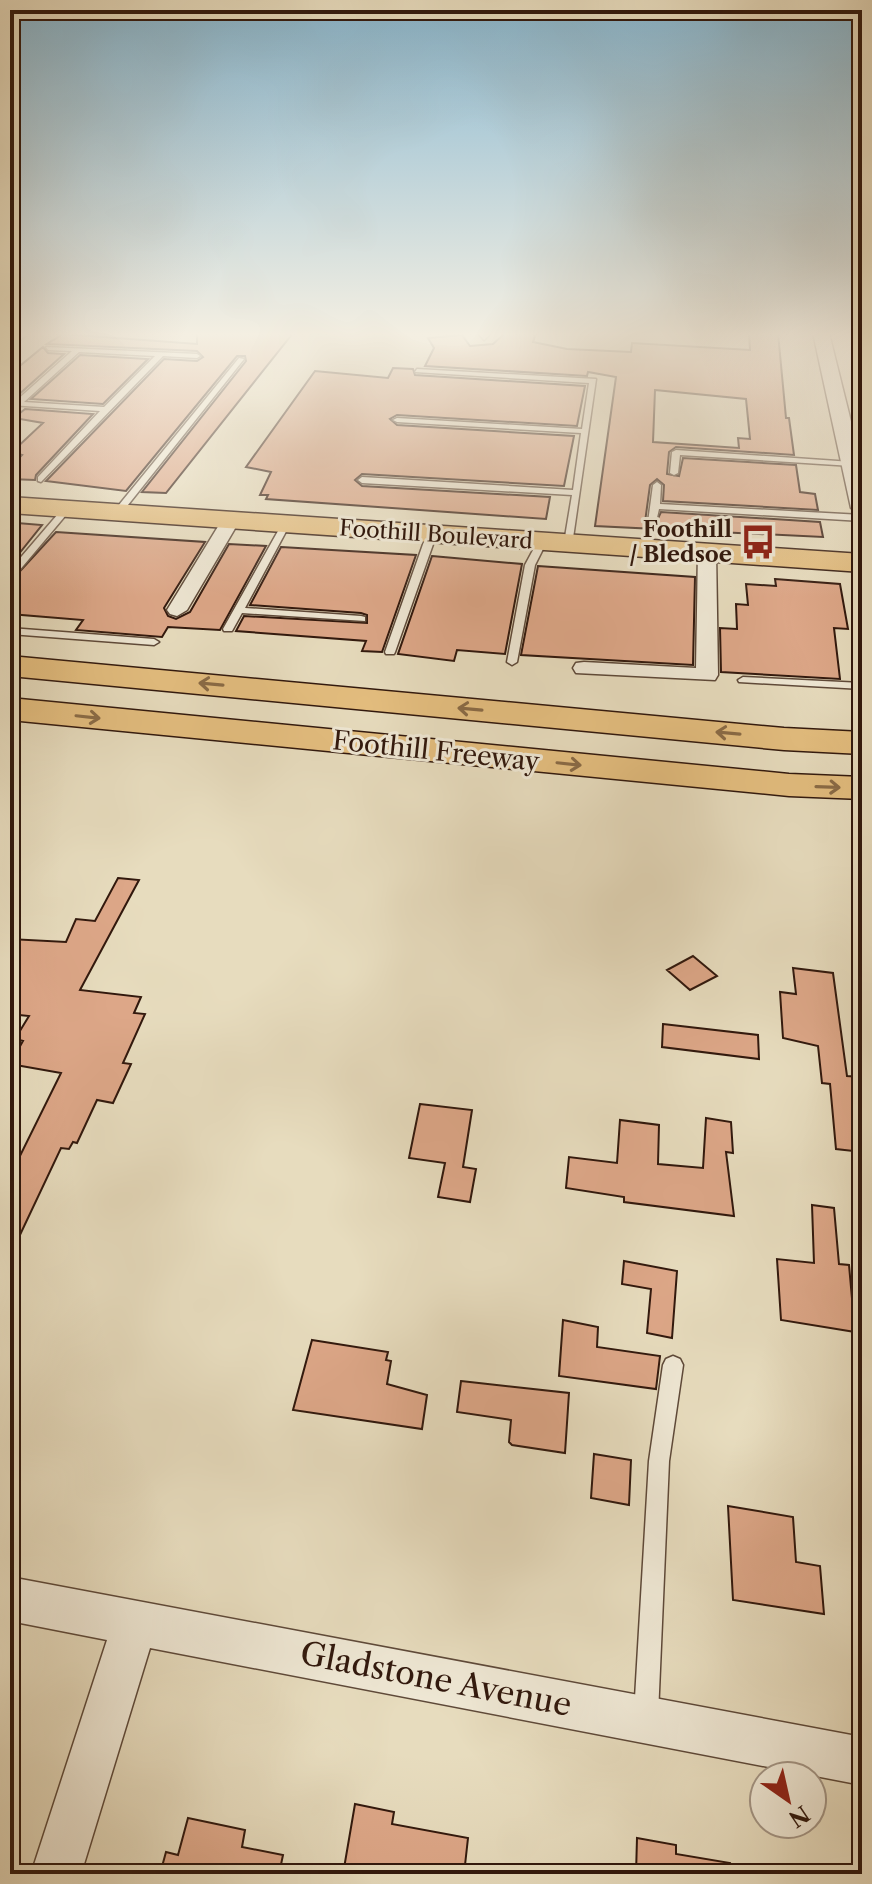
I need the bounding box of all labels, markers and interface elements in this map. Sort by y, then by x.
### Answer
street label: Foothill Boulevard [338,514,533,555]
place label: Foothill / Bledsoe [629,516,732,568]
bus stop icon: Foothill / Bledsoe [739,523,777,561]
one-way arrow [198,677,225,692]
one-way arrow [457,701,483,716]
one-way arrow [74,709,101,724]
street label: Foothill Freeway [331,724,542,778]
one-way arrow [715,726,742,741]
one-way arrow [555,756,582,771]
one-way arrow [814,779,841,794]
street label: Gladstone Avenue [297,1633,575,1724]
north arrow [748,1760,828,1840]
text: N [783,1800,814,1833]

